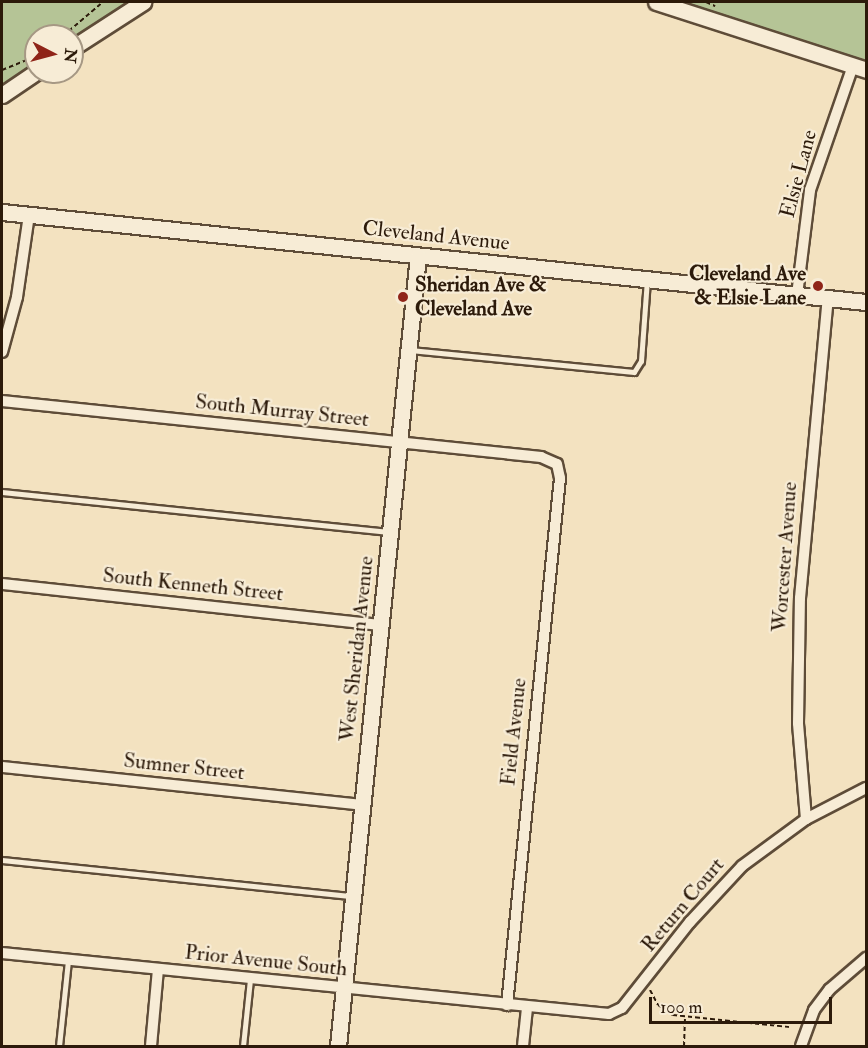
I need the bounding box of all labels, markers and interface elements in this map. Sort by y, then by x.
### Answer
north arrow [24,24,84,84]
text: N [59,47,81,64]
street label: Elsie Lane [775,127,823,221]
street label: Cleveland Avenue [361,216,511,256]
place label: Cleveland Ave & Elsie Lane [689,261,806,311]
place label: Sheridan Ave & Cleveland Ave [415,272,546,322]
marker: Cleveland Ave & Elsie Lane [811,279,825,293]
marker: Sheridan Ave & Cleveland Ave [396,290,410,304]
street label: South Murray Street [194,389,370,433]
street label: Worcester Avenue [767,481,803,633]
street label: West Sheridan Avenue [335,555,379,743]
street label: South Kenneth Street [102,563,284,607]
street label: Field Avenue [496,677,532,787]
street label: Sumner Street [122,748,246,786]
street label: Return Court [636,853,730,957]
street label: Prior Avenue South [183,940,349,982]
scale bar [652,985,835,1023]
text: 100 m [660,996,703,1019]

